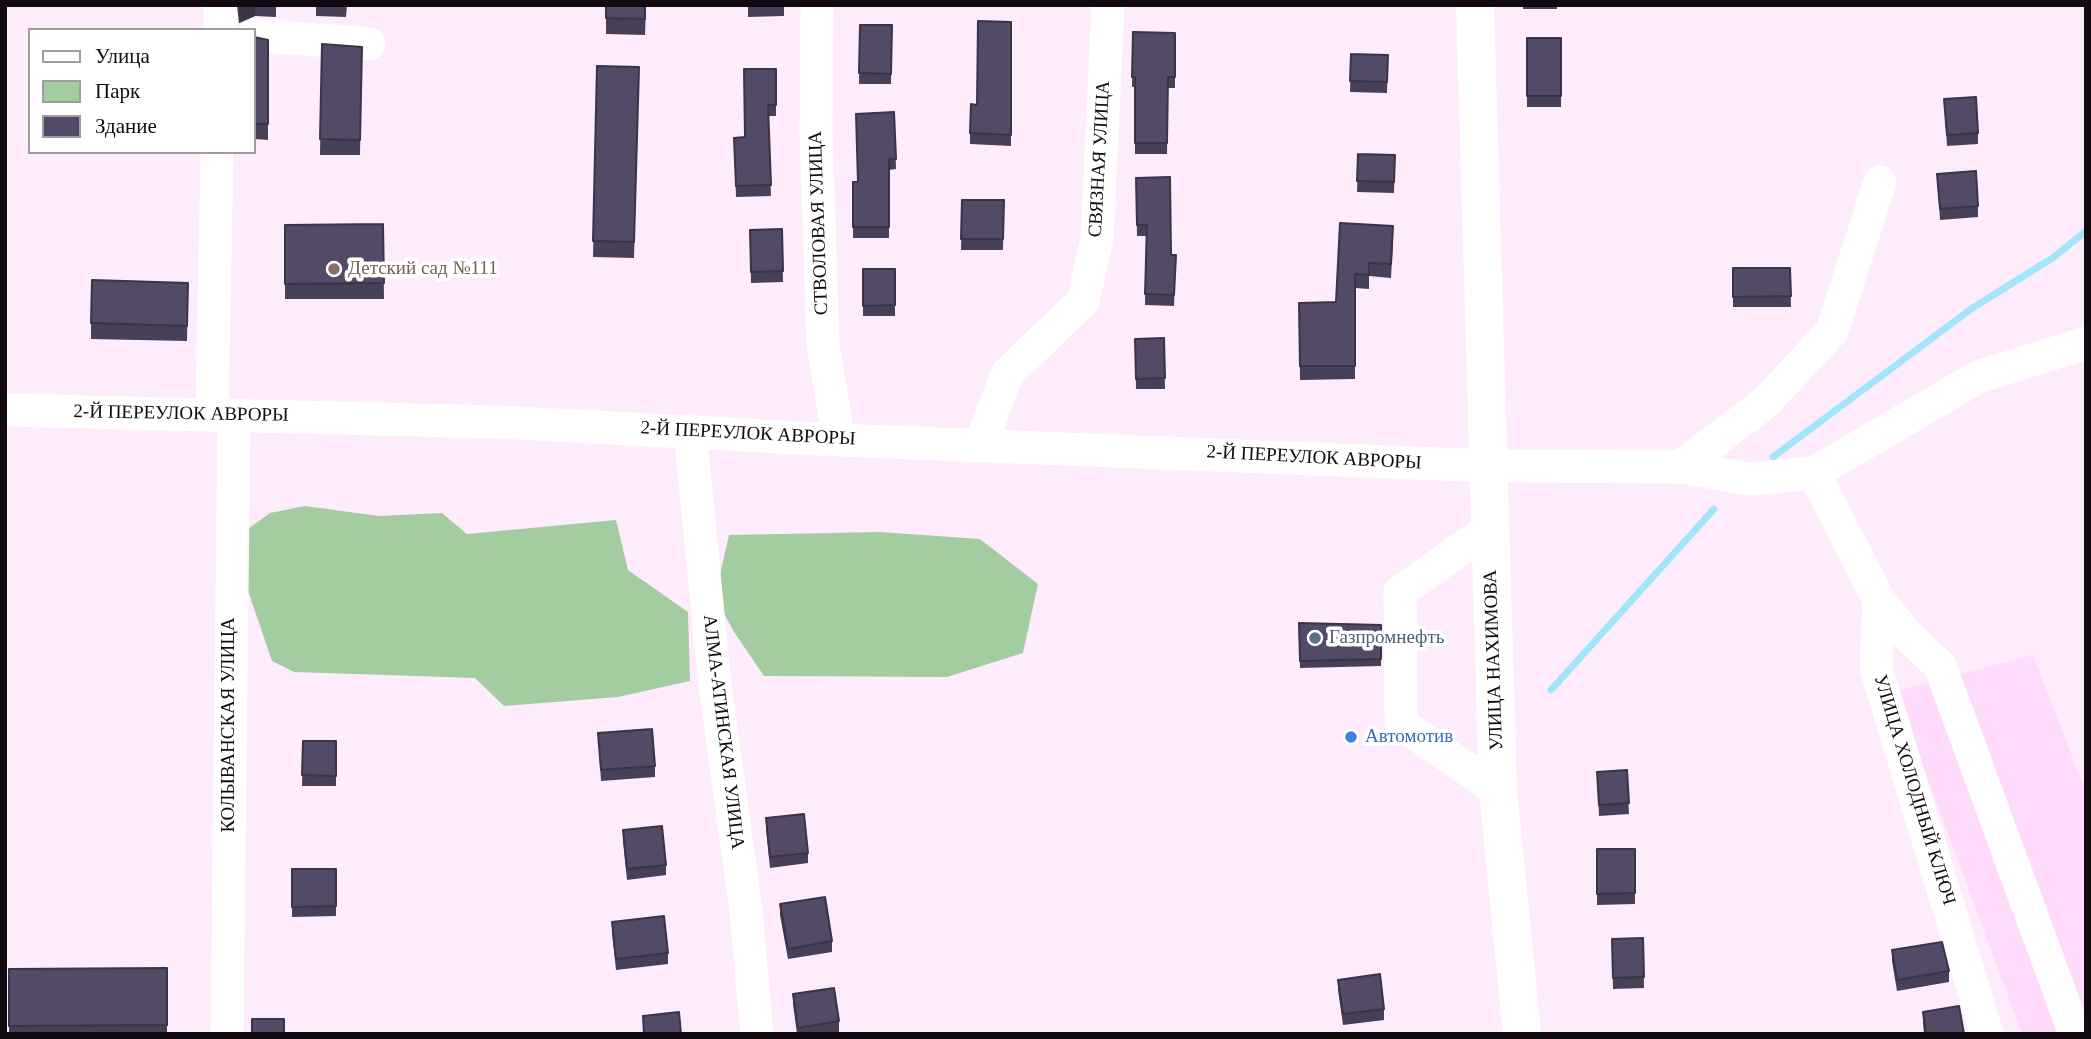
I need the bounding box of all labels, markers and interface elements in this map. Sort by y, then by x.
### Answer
legend [28,28,256,154]
text: Улица [95,44,150,68]
text: Парк [95,79,140,103]
street label: СВЯЗНАЯ УЛИЦА [1085,80,1115,238]
text: Здание [95,114,157,138]
street label: СТВОЛОВАЯ УЛИЦА [804,131,834,315]
place label: Детский сад №111 [348,258,498,280]
marker: Детский сад №111 [326,261,342,277]
street label: 2-Й ПЕРЕУЛОК АВРОРЫ [73,401,289,427]
street label: 2-Й ПЕРЕУЛОК АВРОРЫ [640,417,856,451]
street label: 2-Й ПЕРЕУЛОК АВРОРЫ [1206,441,1422,475]
street label: УЛИЦА НАХИМОВА [1479,569,1509,751]
street label: АЛМА-АТИНСКАЯ УЛИЦА [697,613,749,851]
street label: КОЛЫВАНСКАЯ УЛИЦА [218,617,240,833]
place label: Газпромнефть [1329,627,1444,649]
marker: Газпромнефть [1307,630,1323,646]
street label: УЛИЦА ХОЛОДНЫЙ КЛЮЧ [1868,672,1960,908]
place label: Автомотив [1365,726,1453,748]
marker: Автомотив [1343,729,1359,745]

